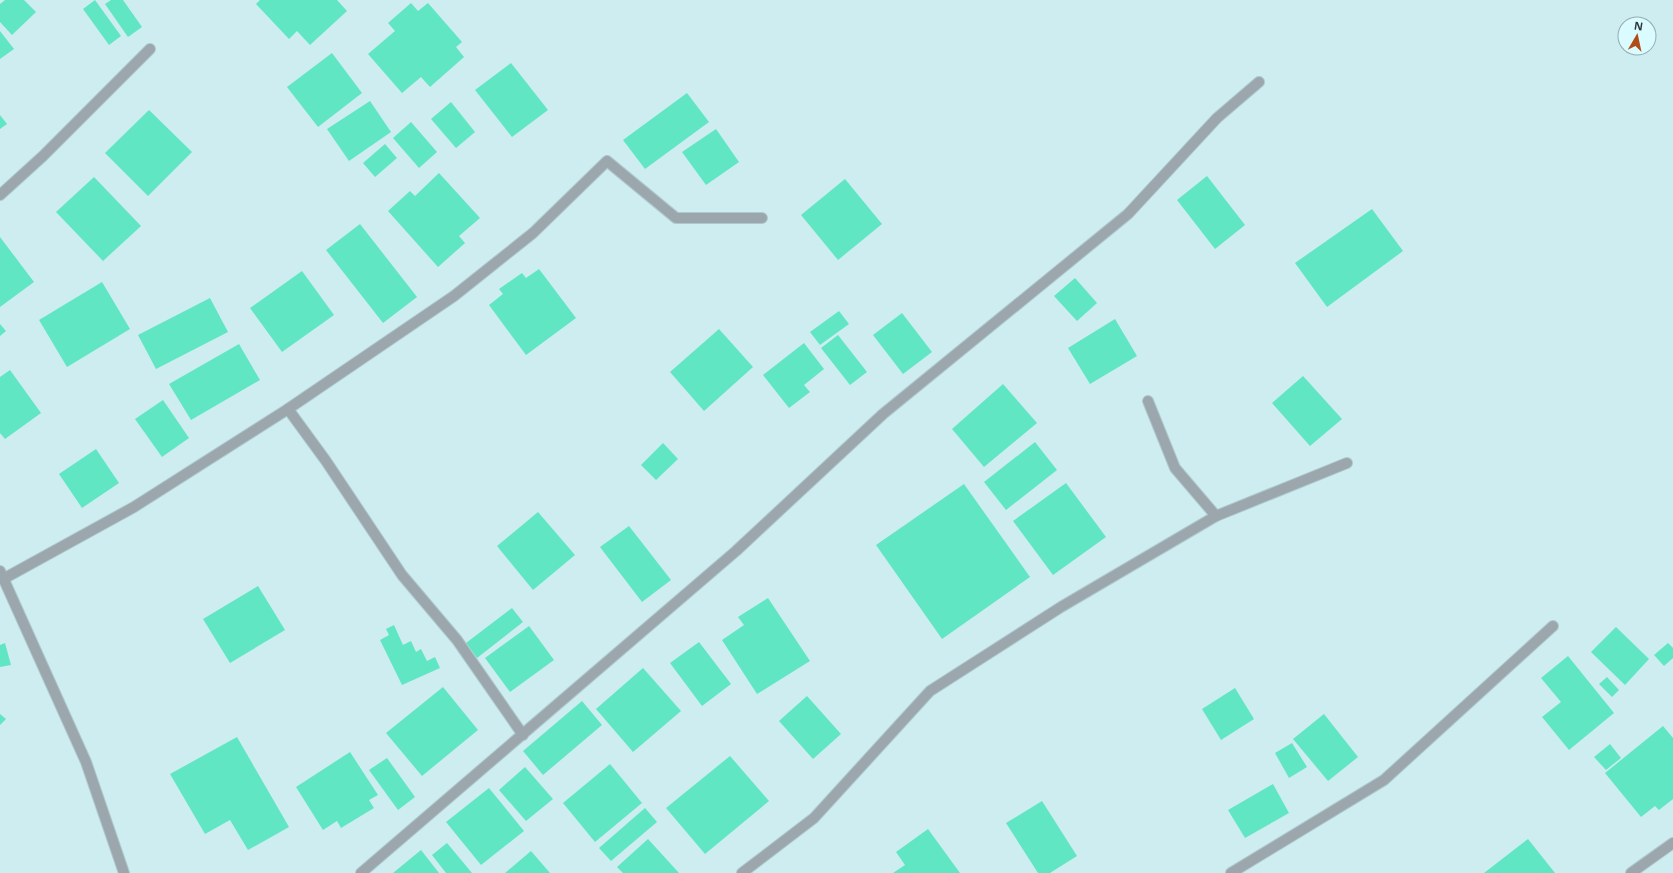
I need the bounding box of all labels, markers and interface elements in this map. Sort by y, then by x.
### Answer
north arrow [1617,16,1657,56]
text: N [1633,18,1644,34]

